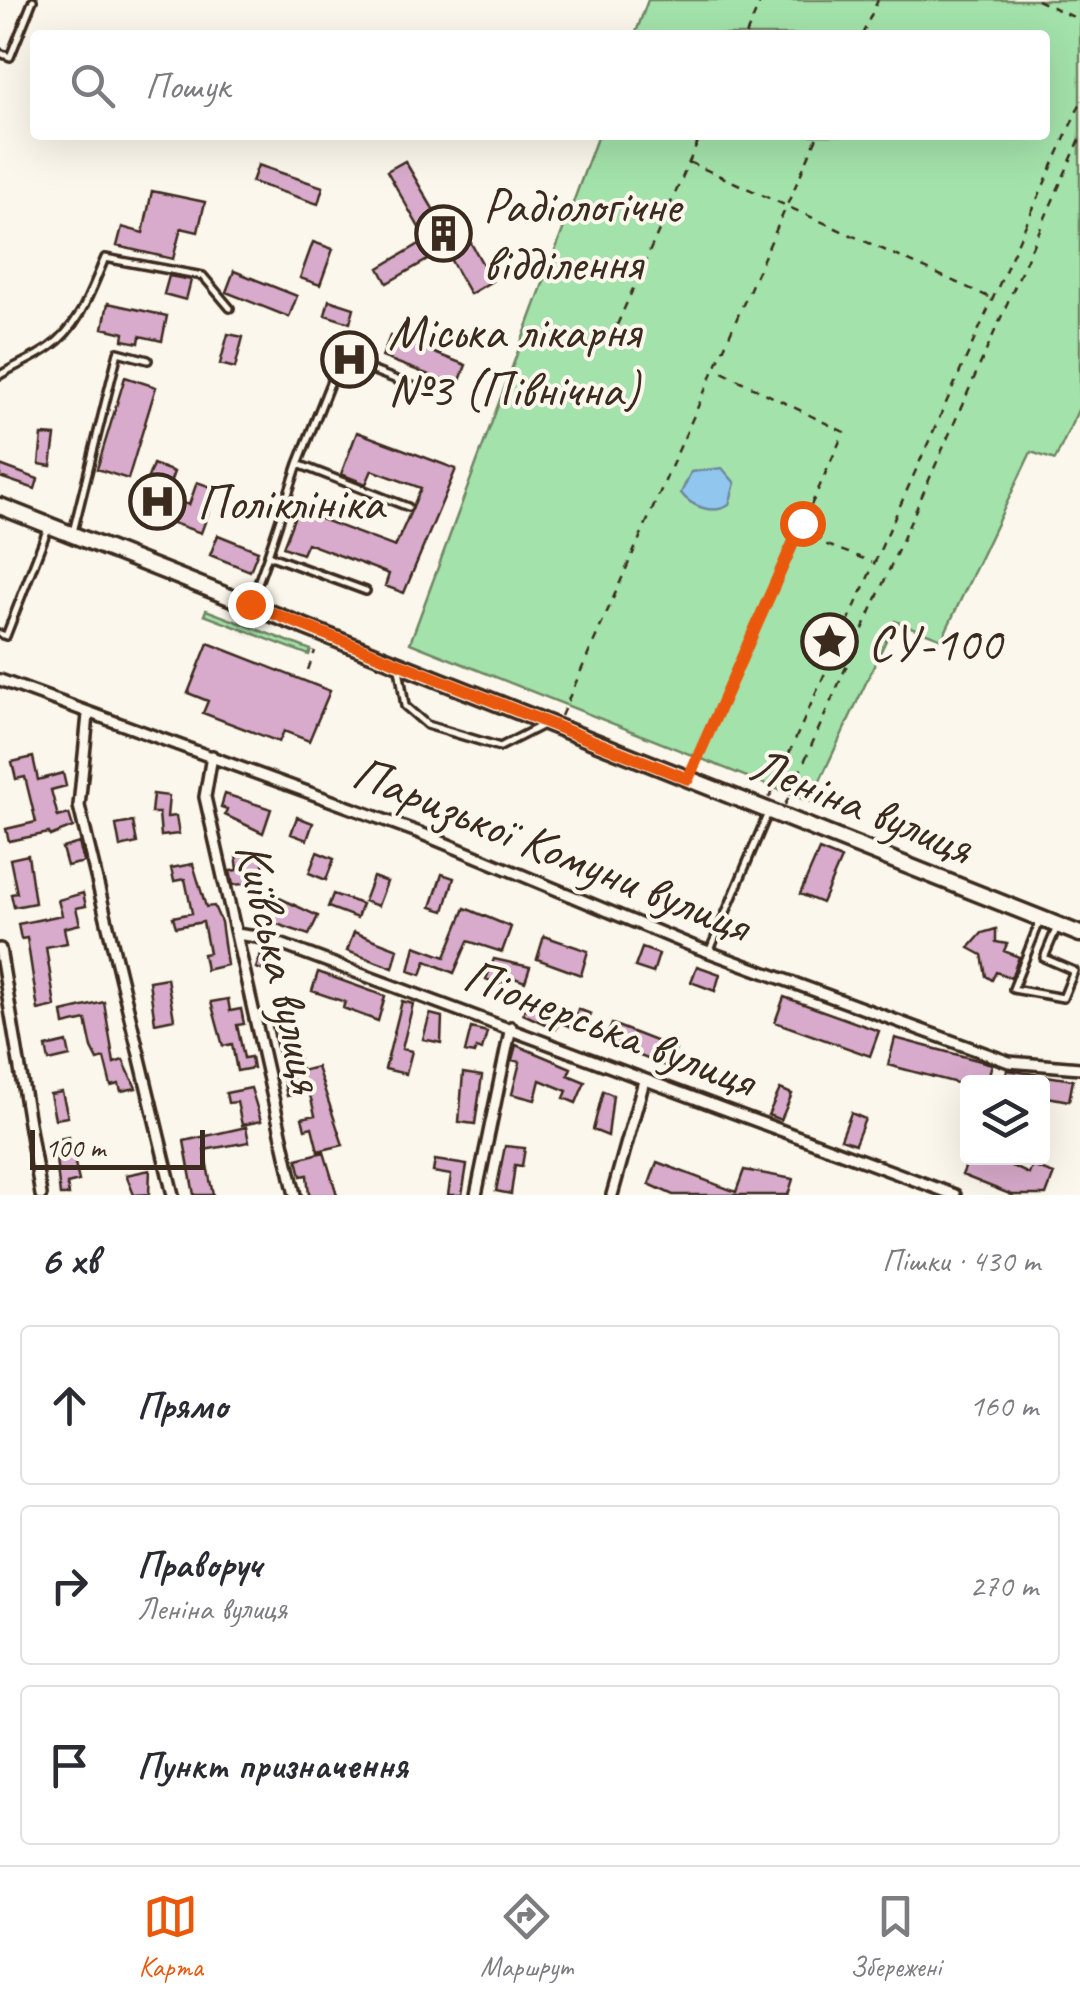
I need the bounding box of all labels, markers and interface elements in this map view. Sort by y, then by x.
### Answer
search box [30,30,1050,140]
icon: search [65,58,120,113]
text: Пошук [145,62,230,109]
place label: Радіологічне відділення [483,174,684,295]
building icon: Радіологічне відділення [414,203,474,263]
place label: Міська лікарня №3 (Північна) [388,300,643,421]
hospital icon: Міська лікарня №3 (Північна) [319,329,379,389]
hospital icon: Поліклініка [128,471,188,531]
place label: Поліклініка [197,471,387,534]
route start [780,501,826,547]
route end [228,582,274,628]
place icon: СУ-100 [799,612,859,672]
place label: СУ-100 [868,612,1005,675]
street label: Леніна вулиця [741,732,984,879]
street label: Паризької Комуни вулиця [344,740,762,958]
street label: Київська вулиця [221,836,340,1100]
street label: Піонерська вулиця [455,943,768,1113]
map controls [960,1075,1050,1165]
button: layers [960,1075,1050,1165]
scale bar [30,1125,205,1170]
text: 100 m [45,1130,105,1165]
text: 6 хв [40,1234,98,1287]
text: Пішки · 430 m [882,1240,1040,1281]
icon: ahead [42,1378,97,1433]
text: Прямо [137,1382,227,1429]
text: 160 m [969,1385,1038,1426]
text: Праворуч [137,1541,261,1588]
icon: right [42,1558,97,1613]
text: 270 m [969,1565,1038,1606]
text: Леніна вулиця [137,1588,287,1629]
icon: arrive [42,1738,97,1793]
text: Пункт призначення [137,1742,408,1789]
tab: Карта [139,1889,203,1984]
tab: Маршрут [480,1889,573,1984]
tab: Збережені [850,1889,941,1984]

